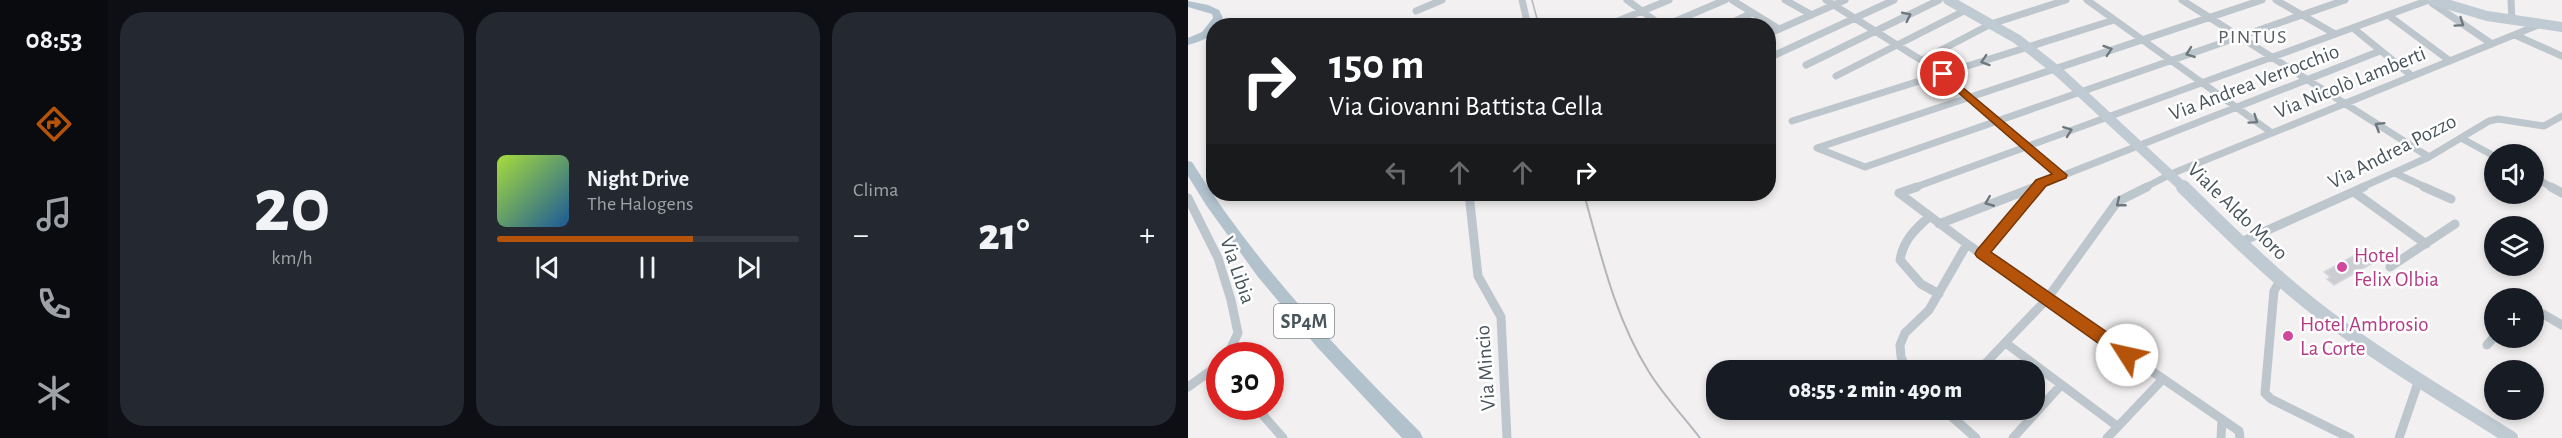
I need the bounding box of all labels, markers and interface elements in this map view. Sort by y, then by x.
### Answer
one-way arrow [1901,11,1912,23]
one-way arrow [2454,16,2465,27]
text: 08:53 [26,26,82,53]
district label: PINTUS [2218,27,2288,47]
street label: Via Andrea Verrocchio [2166,40,2342,125]
icon: right [1230,42,1308,120]
street label: Via Nicolò Lamberti [2272,43,2429,122]
text: 150 m [1329,44,1424,86]
one-way arrow [2102,45,2113,58]
one-way arrow [2186,46,2196,59]
pin [1917,48,1968,99]
one-way arrow [1980,53,1991,66]
icon: arrive [1926,57,1959,90]
text: Via Giovanni Battista Cella [1329,93,1603,120]
icon: directions [33,103,75,145]
street label: Via Andrea Pozzo [2325,110,2460,193]
one-way arrow [2247,113,2258,124]
one-way arrow [2375,121,2385,133]
one-way arrow [2062,125,2073,138]
map controls [2484,144,2544,420]
button: sound [2484,144,2544,204]
icon: left [1380,156,1413,189]
icon: ahead [1443,156,1476,189]
icon: ahead [1506,156,1539,189]
icon: right [1569,156,1602,189]
street label: Viale Aldo Moro [2184,159,2292,264]
text: 20 [253,168,331,246]
text: Night Drive [587,168,689,190]
text: Clima [853,180,898,200]
icon: music [33,193,75,235]
text: The Halogens [587,194,693,214]
one-way arrow [1984,195,1995,207]
one-way arrow [2116,195,2127,206]
text: 21° [978,213,1030,258]
button: layers [2484,216,2544,276]
text: − [853,219,869,252]
text: + [1139,219,1155,252]
street label: Via Libia [1216,234,1259,307]
place label: Hotel Felix Olbia [2354,245,2439,290]
text: km/h [271,248,313,268]
icon: previous [531,251,564,284]
icon: pause [631,251,664,284]
icon: next [732,251,765,284]
marker: Hotel Felix Olbia [2335,260,2349,274]
icon: phone [33,283,75,325]
button: + [2484,288,2544,348]
road number: SP4M [1274,304,1334,338]
place label: Hotel Ambrosio La Corte [2300,314,2429,359]
position arrow [2095,323,2159,387]
street label: Via Mincio [1472,324,1499,412]
marker: Hotel Ambrosio La Corte [2281,329,2295,343]
speed limit sign: 30 [1206,342,1284,420]
button: − [2484,360,2544,420]
icon: climate [33,372,75,414]
text: 08:55 · 2 min · 490 m [1789,379,1962,401]

